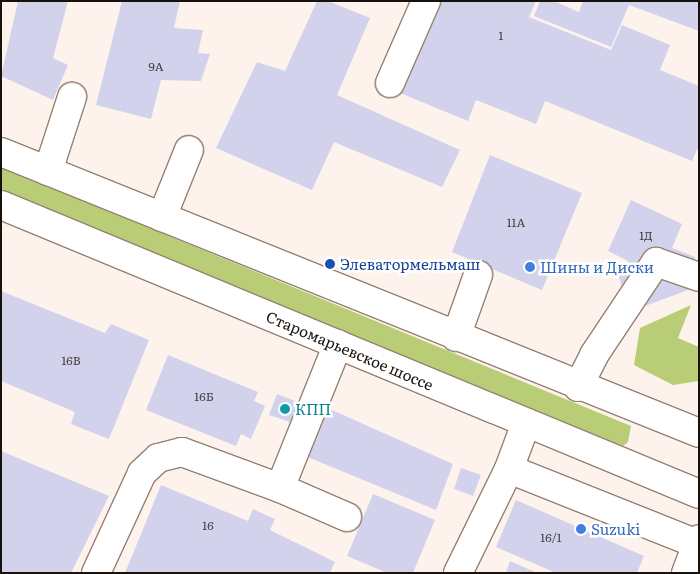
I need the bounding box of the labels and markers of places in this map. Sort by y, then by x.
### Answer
place label: Элеватормельмаш [340,255,480,273]
marker: Элеватормельмаш [324,258,336,270]
place label: Шины и Диски [540,258,654,276]
marker: Шины и Диски [524,261,536,273]
place label: КПП [295,400,331,418]
marker: КПП [279,403,291,415]
place label: Suzuki [591,520,640,538]
marker: Suzuki [575,523,587,535]

